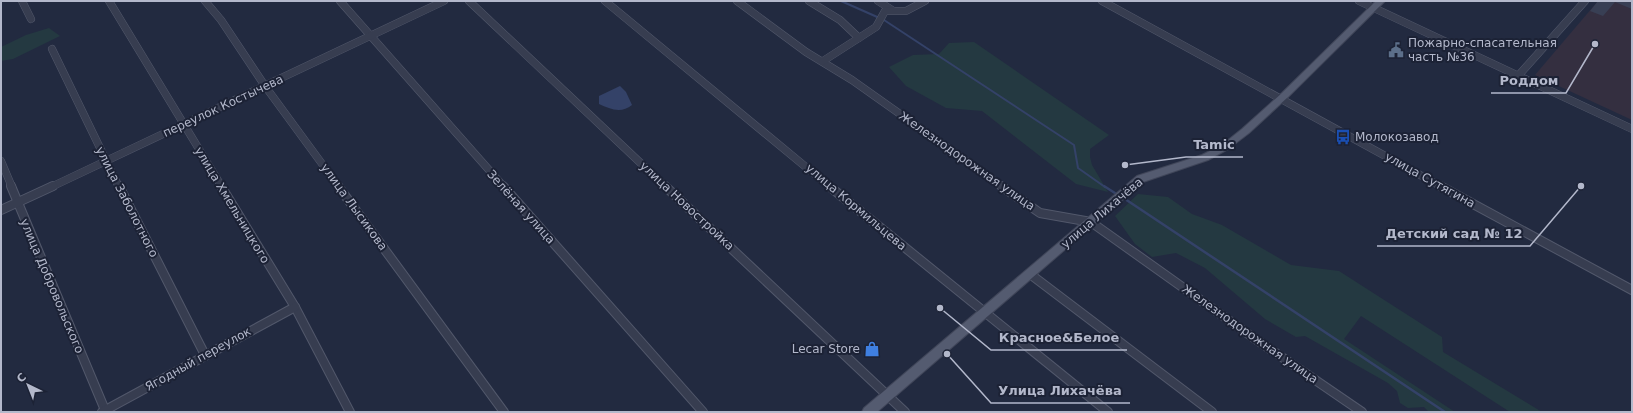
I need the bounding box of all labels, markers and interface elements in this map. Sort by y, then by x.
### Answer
place label: Пожарно-спасательная часть №36 [1408,36,1557,64]
public building icon: Пожарно-спасательная часть №36 [1387,41,1405,59]
callout: Роддом [1491,68,1566,93]
street label: переулок Костычева [161,72,285,140]
text: Роддом [1499,73,1559,88]
street label: Железнодорожная улица [896,109,1038,213]
bus stop icon: Молокозавод [1334,128,1352,146]
place label: Молокозавод [1355,130,1439,144]
callout: Tamic [1186,132,1243,157]
text: Tamic [1193,137,1235,152]
street label: улица Заболотного [93,144,161,260]
street label: улица Хмельницкого [192,144,272,266]
street label: улица Сутягина [1382,149,1478,211]
street label: улица Новостройка [637,159,737,253]
street label: улица Лысикова [318,161,390,253]
street label: улица Кормильцева [803,161,909,253]
street label: Зелёная улица [484,167,558,247]
street label: улица Лихачёва [1058,175,1146,251]
street label: улица Добровольского [17,217,87,355]
callout: Детский сад № 12 [1377,221,1530,246]
text: Детский сад № 12 [1386,226,1522,241]
street label: Железнодорожная улица [1179,282,1321,386]
street label: Ягодный переулок [143,324,253,394]
callout: Красное&Белое [991,325,1127,350]
text: Красное&Белое [999,330,1119,345]
shop icon: Lecar Store [863,340,881,358]
place label: Lecar Store [792,342,860,356]
north arrow [8,365,48,405]
text: С [14,371,29,386]
callout: Улица Лихачёва [991,378,1130,403]
text: Улица Лихачёва [998,383,1122,398]

